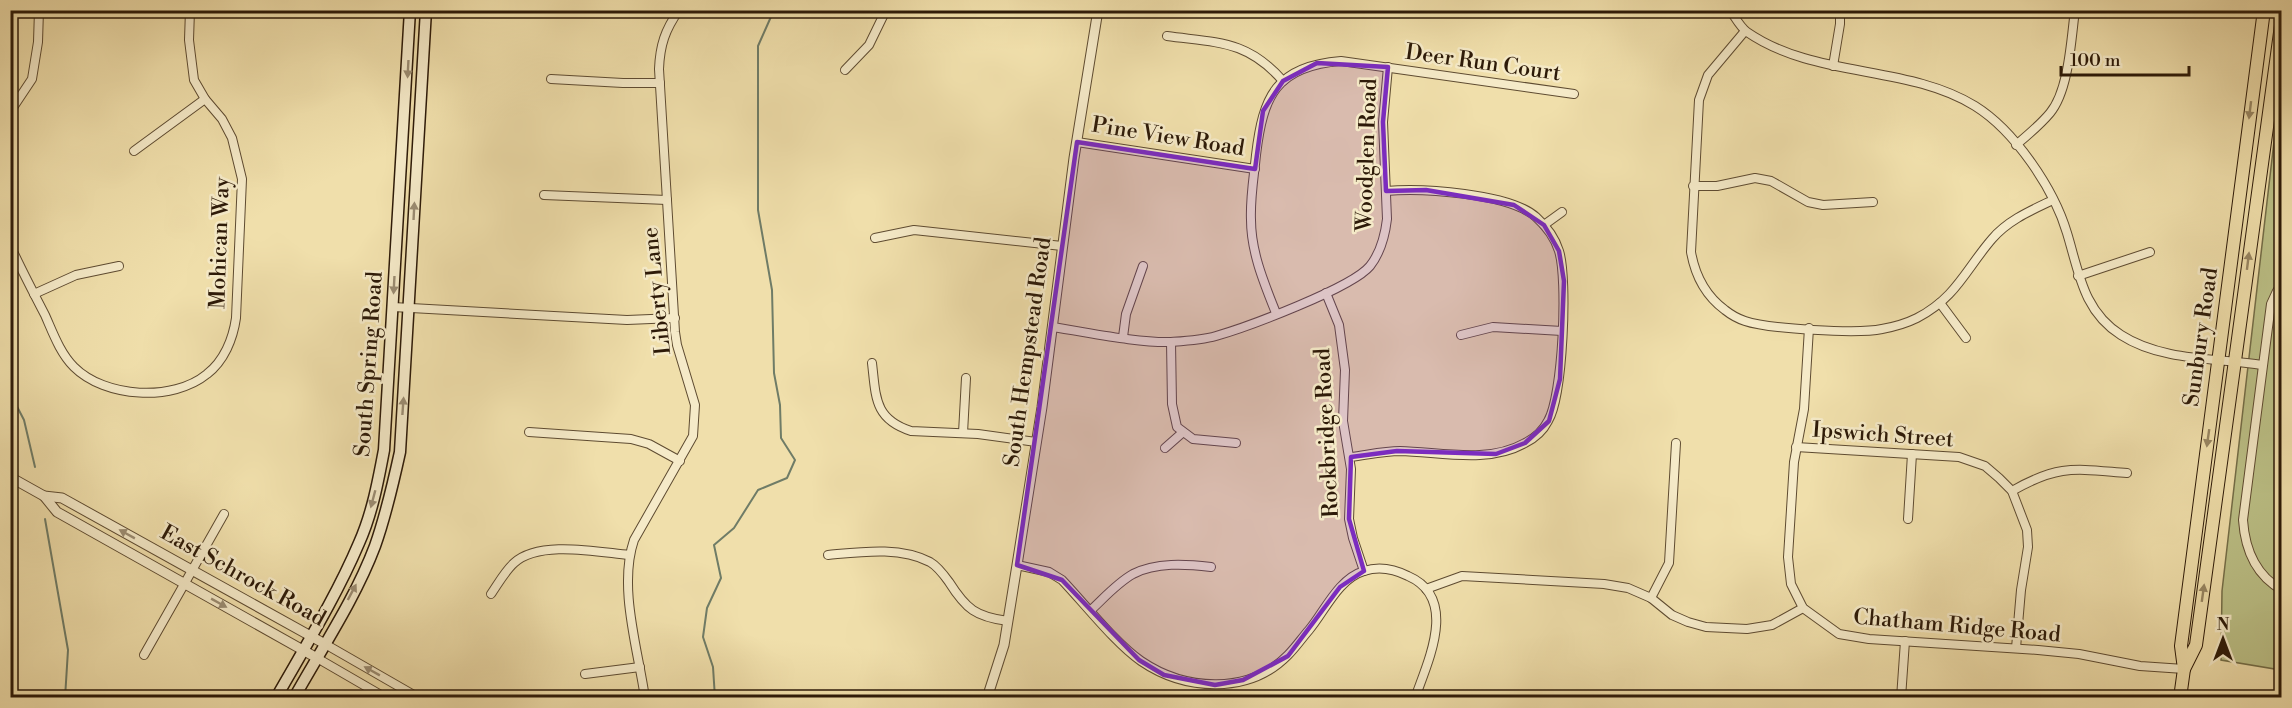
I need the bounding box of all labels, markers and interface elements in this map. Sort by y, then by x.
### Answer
street label: Deer Run Court [1404,39,1563,87]
scale bar [2061,39,2188,77]
text: 100 m [2070,49,2121,72]
one-way arrow [403,59,412,78]
street label: Woodglen Road [1351,77,1383,233]
one-way arrow [2245,101,2255,120]
street label: Pine View Road [1090,112,1247,163]
street label: Mohican Way [204,176,236,310]
one-way arrow [409,202,418,221]
street label: Liberty Lane [637,226,677,356]
street label: South Hempstead Road [999,235,1058,469]
one-way arrow [2244,252,2253,271]
street label: Sunbury Road [2178,265,2224,408]
street label: South Spring Road [349,270,389,458]
one-way arrow [390,275,399,294]
street label: Rockbridge Road [1309,347,1345,519]
one-way arrow [398,397,407,416]
street label: Ipswich Street [1811,417,1955,453]
one-way arrow [2203,429,2212,448]
one-way arrow [368,490,378,508]
street label: East Schrock Road [156,519,331,633]
one-way arrow [118,529,135,539]
one-way arrow [2199,583,2208,602]
one-way arrow [348,584,357,601]
one-way arrow [210,598,227,608]
street label: Chatham Ridge Road [1852,603,2062,649]
north arrow [2193,609,2253,669]
text: N [2217,615,2230,635]
one-way arrow [363,666,380,676]

